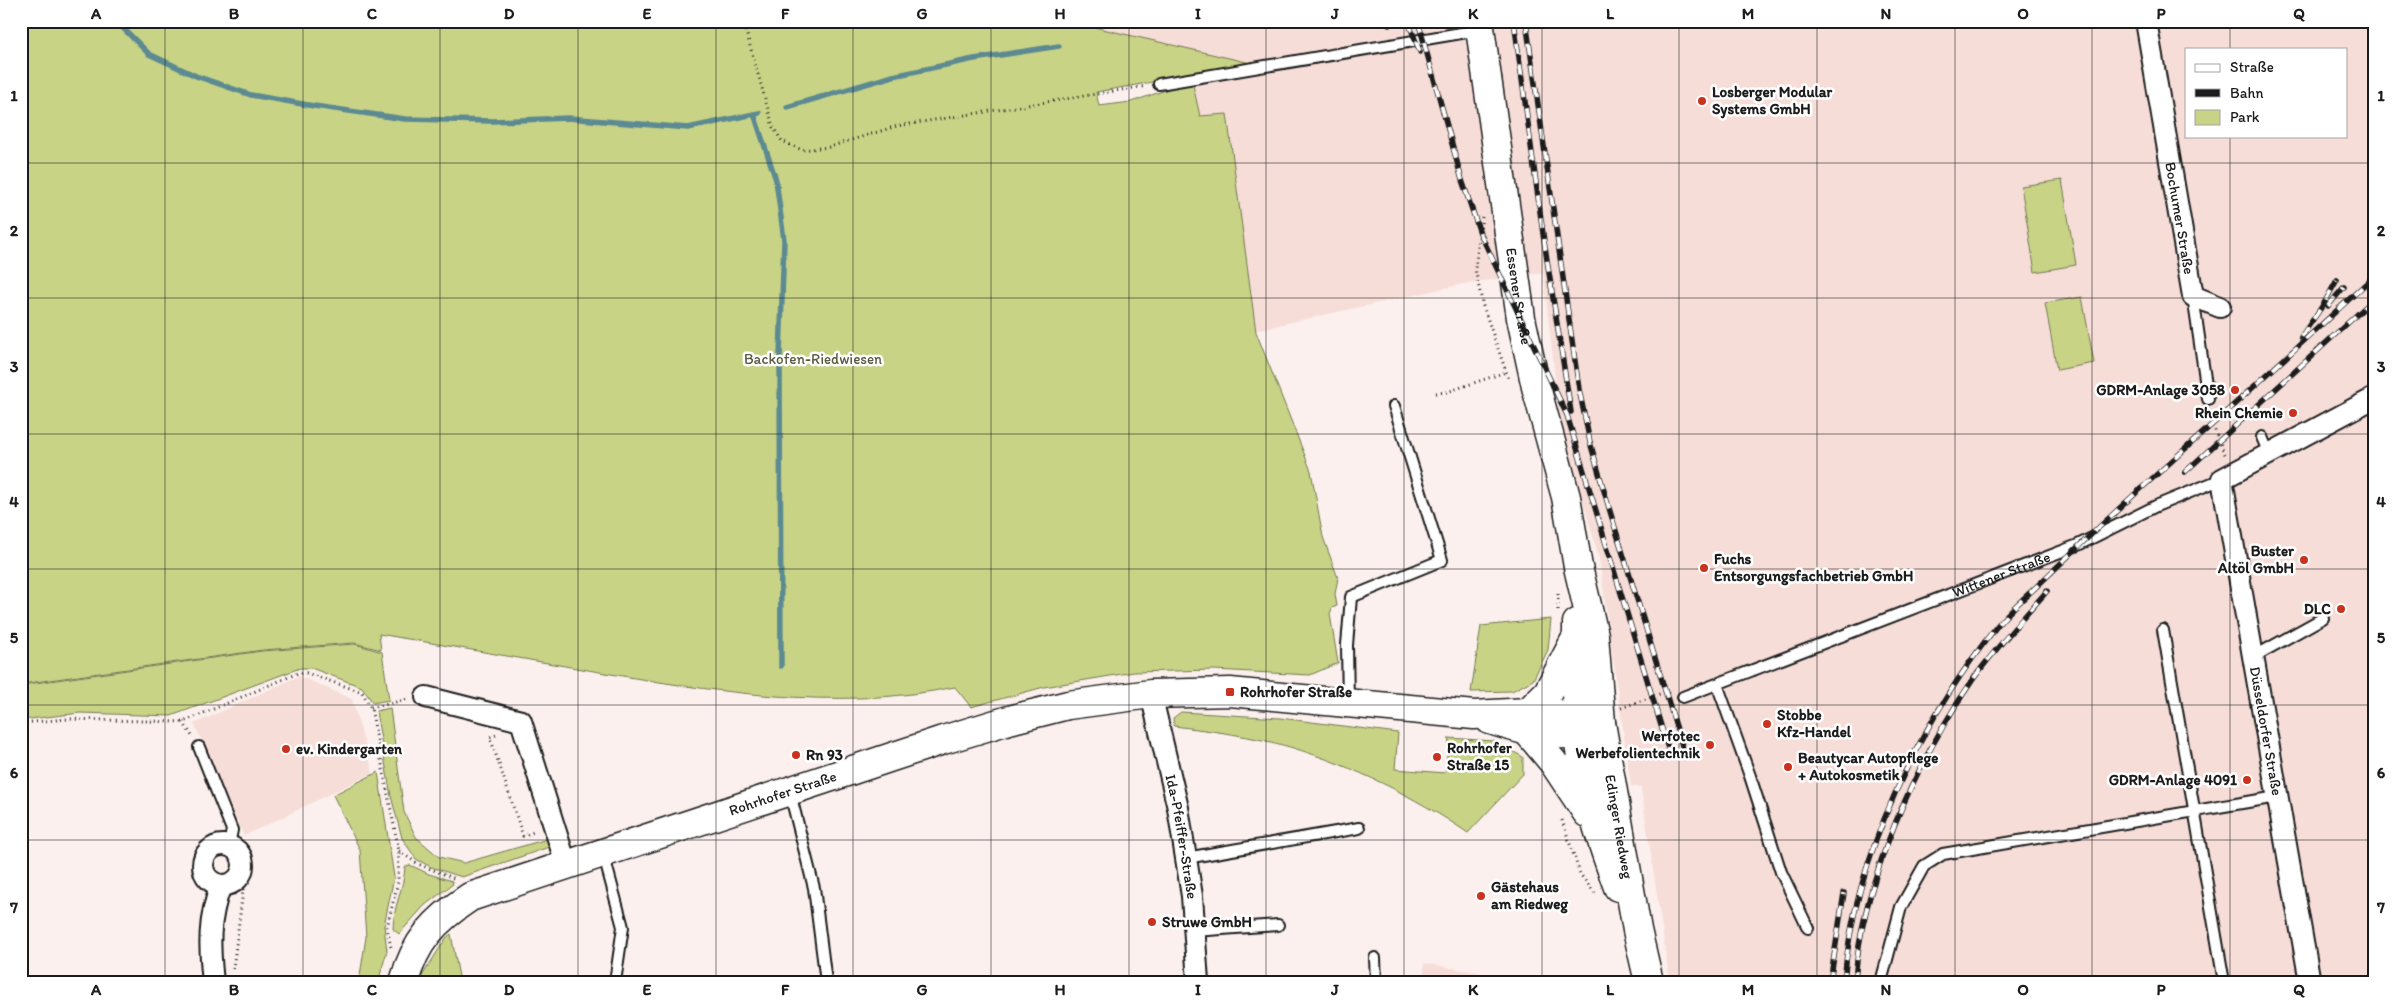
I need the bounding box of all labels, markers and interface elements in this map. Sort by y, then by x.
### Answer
text: A [90,4,102,23]
text: B [229,4,240,23]
text: C [367,4,378,23]
text: D [504,4,515,23]
text: E [643,4,652,23]
text: F [781,4,790,23]
text: G [916,4,928,23]
text: H [1054,4,1066,23]
text: I [1195,4,1201,23]
text: J [1330,4,1339,23]
text: K [1468,4,1479,23]
text: L [1606,4,1615,23]
text: M [1742,4,1754,23]
text: N [1881,4,1891,23]
text: O [2017,4,2029,23]
text: P [2156,4,2166,23]
text: Q [2293,4,2305,23]
legend [2185,48,2348,138]
text: Straße [2230,58,2274,76]
place label: Losberger Modular Systems GmbH [1712,83,1833,119]
text: Bahn [2230,84,2264,102]
text: 1 [10,86,18,105]
text: 1 [2377,86,2385,105]
marker: Losberger Modular Systems GmbH [1696,95,1708,107]
text: Park [2230,108,2260,126]
street label: Bochumer Straße [2161,161,2198,276]
text: 2 [10,221,19,240]
text: 2 [2377,221,2386,240]
street label: Essener Straße [1502,246,1536,346]
park label: Backofen-Riedwiesen [744,350,882,368]
text: 3 [10,357,19,376]
text: 3 [2377,357,2386,376]
place label: GDRM-Anlage 3058 [2096,381,2226,400]
marker: GDRM-Anlage 3058 [2229,384,2241,396]
place label: Rhein Chemie [2195,404,2283,422]
marker: Rhein Chemie [2287,407,2299,419]
text: 4 [9,492,19,511]
text: 4 [2376,492,2386,511]
place label: Buster Altöl GmbH [2217,542,2295,577]
street label: Wittener Straße [1950,548,2053,602]
place label: Fuchs Entsorgungsfachbetrieb GmbH [1714,550,1913,586]
marker: Buster Altöl GmbH [2298,554,2310,566]
marker: Fuchs Entsorgungsfachbetrieb GmbH [1698,562,1710,574]
place label: DLC [2304,600,2331,618]
marker: DLC [2335,603,2347,615]
text: 5 [10,628,19,647]
text: 5 [2377,628,2386,647]
street label: Düsseldorfer Straße [2246,665,2286,797]
place label: Rohrhofer Straße [1240,683,1352,701]
marker: Rohrhofer Straße [1224,686,1236,698]
place label: Stobbe Kfz-Handel [1777,706,1852,741]
marker: Stobbe Kfz-Handel [1761,718,1773,730]
place label: Werfotec Werbefolientechnik [1575,727,1700,762]
place label: Rohrhofer Straße 15 [1447,739,1512,774]
marker: Werfotec Werbefolientechnik [1704,739,1716,751]
place label: ev. Kindergarten [296,740,403,759]
marker: ev. Kindergarten [280,743,292,755]
place label: Rn 93 [806,746,843,764]
marker: Rn 93 [790,749,802,761]
place label: Beautycar Autopflege + Autokosmetik [1798,749,1938,784]
marker: Rohrhofer Straße 15 [1431,751,1443,763]
marker: Beautycar Autopflege + Autokosmetik [1782,761,1794,773]
text: 6 [10,763,19,782]
text: 6 [2377,763,2386,782]
street label: Rohrhofer Straße [727,767,839,819]
place label: GDRM-Anlage 4091 [2109,771,2237,790]
street label: Ida-Pfeiffer-Straße [1161,772,1201,900]
street label: Edinger Riedweg [1601,773,1637,881]
marker: GDRM-Anlage 4091 [2241,774,2253,786]
place label: Gästehaus am Riedweg [1491,878,1568,914]
marker: Gästehaus am Riedweg [1475,890,1487,902]
text: 7 [9,898,18,917]
text: 7 [2376,898,2385,917]
place label: Struwe GmbH [1162,913,1252,931]
marker: Struwe GmbH [1146,916,1158,928]
text: A [90,980,102,999]
text: B [229,980,240,999]
text: C [367,980,378,999]
text: D [504,980,515,999]
text: E [643,980,652,999]
text: F [781,980,790,999]
text: G [916,980,928,999]
text: H [1054,980,1066,999]
text: I [1195,980,1201,999]
text: J [1330,980,1339,999]
text: K [1468,980,1479,999]
text: L [1606,980,1615,999]
text: M [1742,980,1754,999]
text: N [1881,980,1891,999]
text: O [2017,980,2029,999]
text: P [2156,980,2166,999]
text: Q [2293,980,2305,999]

